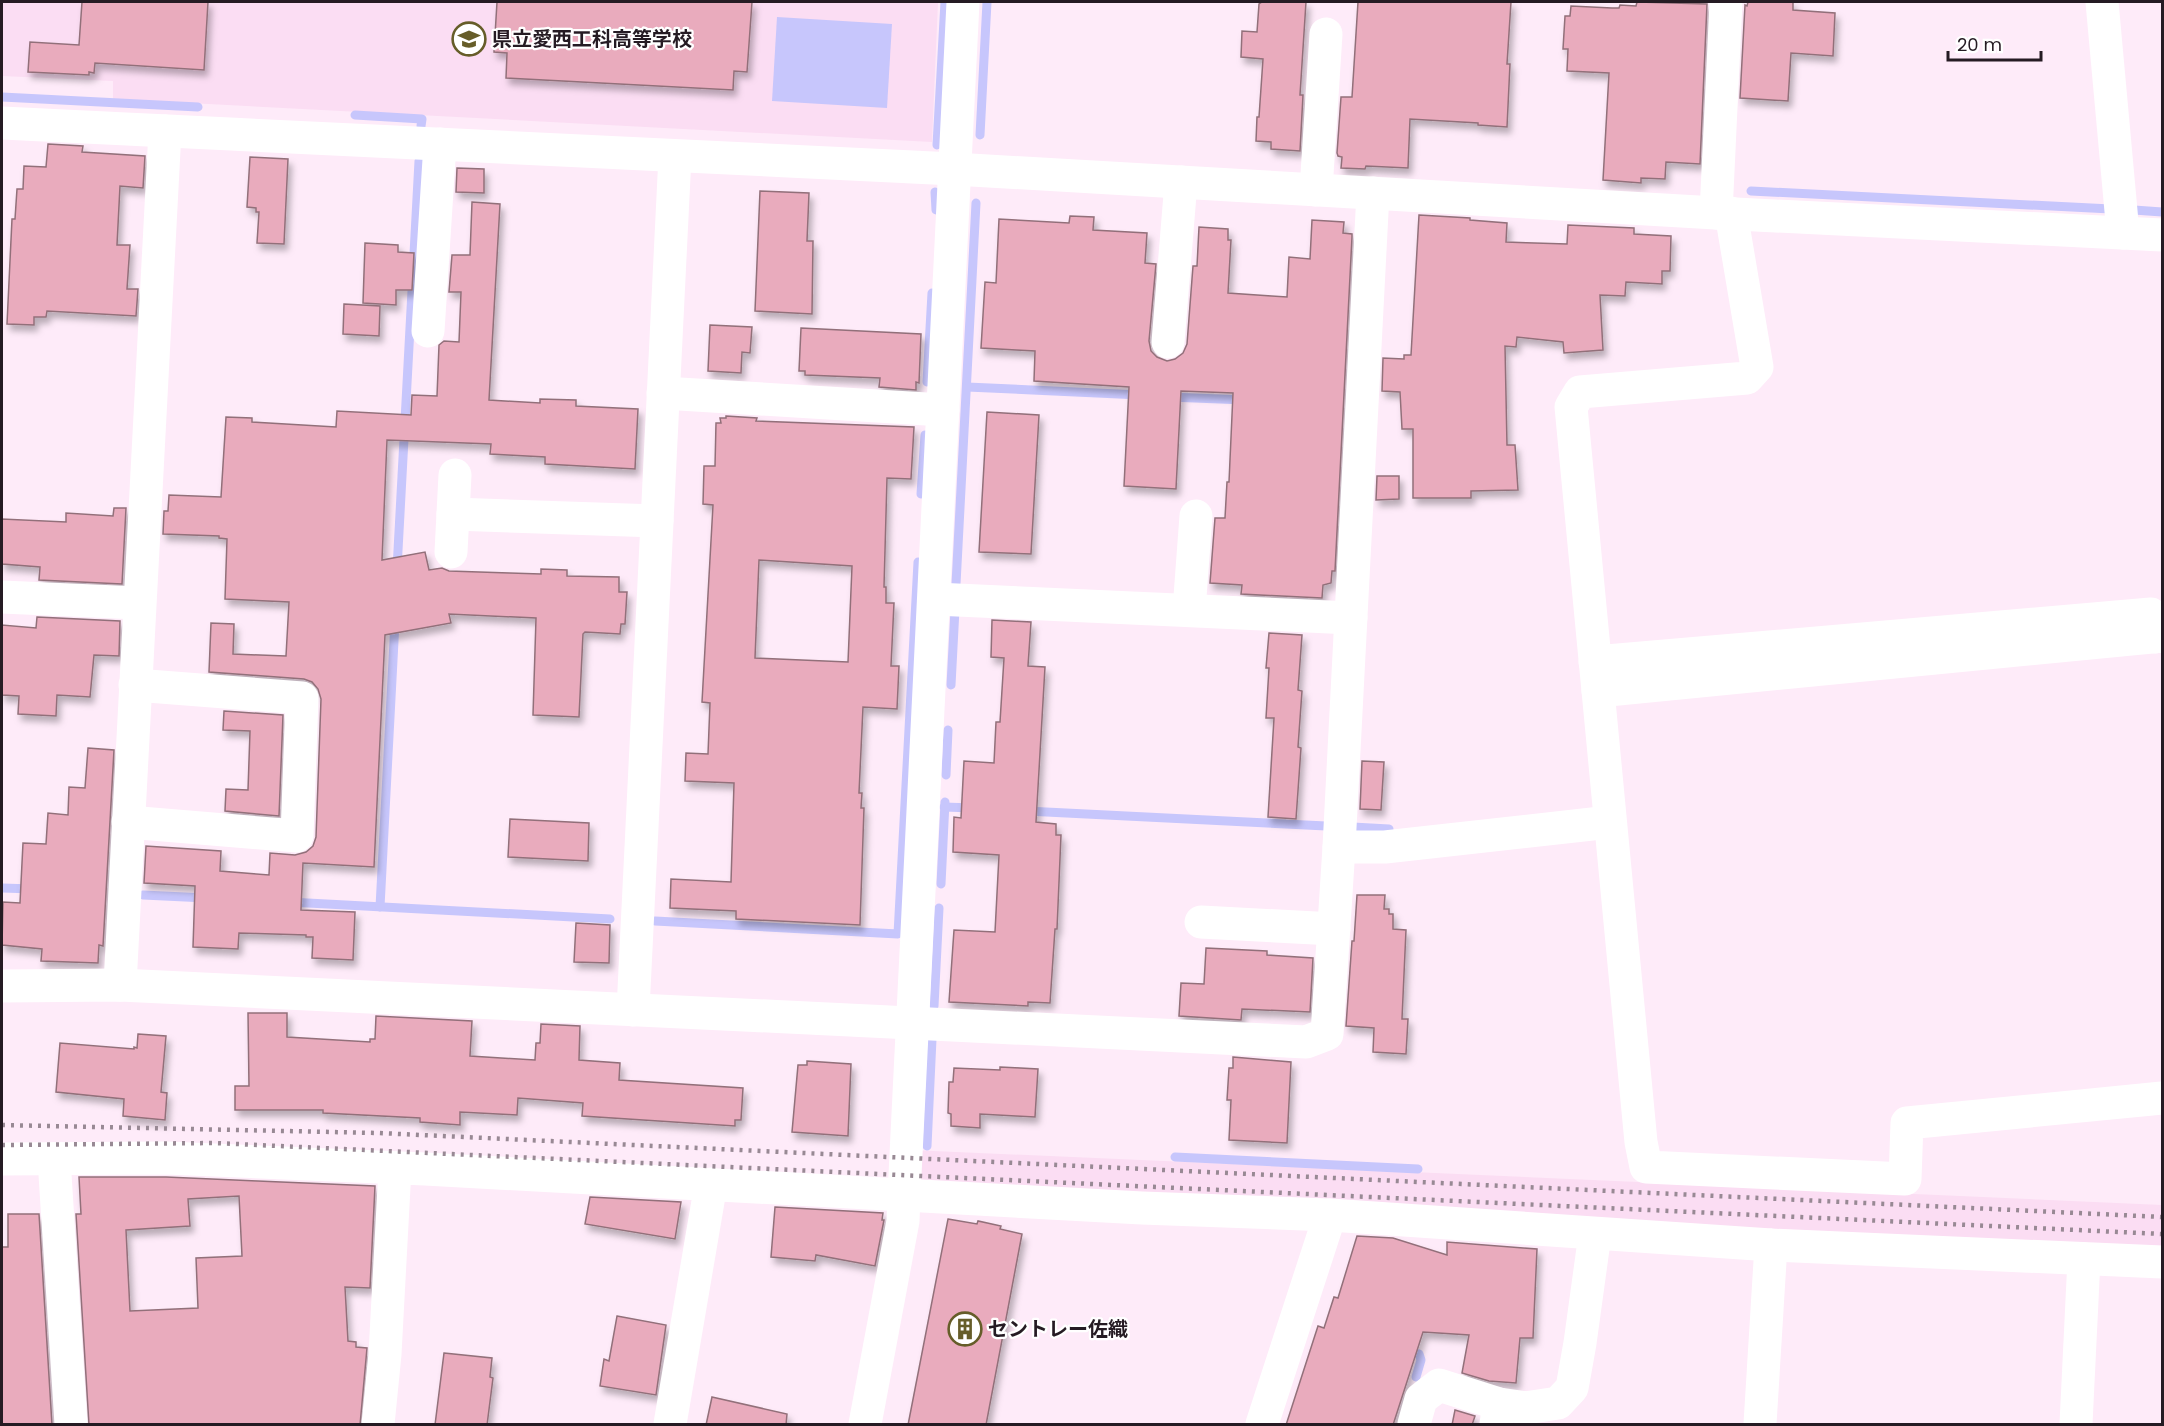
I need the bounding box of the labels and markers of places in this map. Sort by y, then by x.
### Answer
school or university icon: 県立愛西工科高等学校 [451,21,487,57]
place label: 県立愛西工科高等学校 [492,25,692,53]
building icon: セントレー佐織 [947,1311,983,1347]
place label: セントレー佐織 [988,1315,1128,1343]

